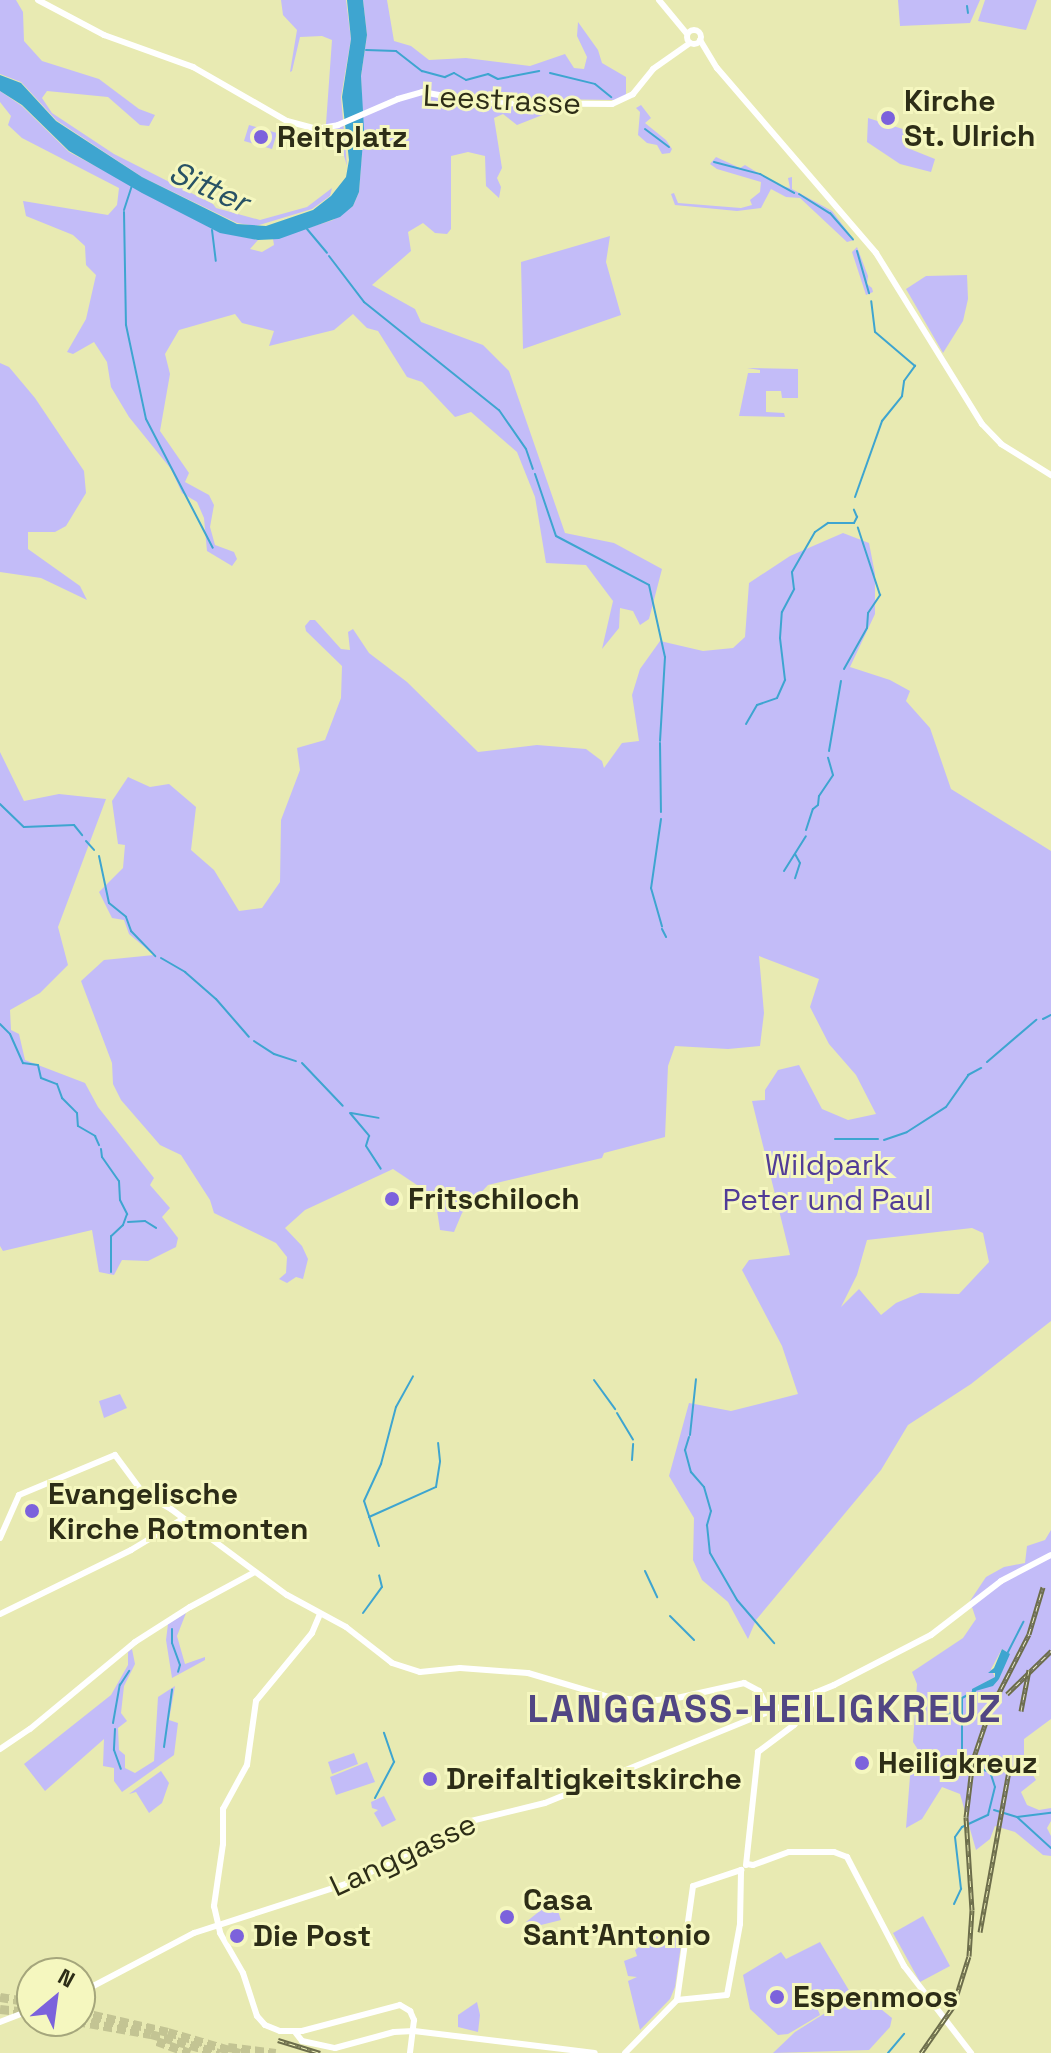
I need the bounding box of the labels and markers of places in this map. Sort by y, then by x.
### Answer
place label: Kirche St. Ulrich [904,83,1036,154]
marker: Kirche St. Ulrich [879,109,897,127]
place label: Reitplatz [277,119,408,155]
marker: Reitplatz [252,128,270,146]
place label: Fritschiloch [408,1181,580,1217]
marker: Fritschiloch [383,1190,401,1208]
place label: Evangelische Kirche Rotmonten [48,1476,309,1546]
marker: Evangelische Kirche Rotmonten [23,1502,41,1520]
place label: Heiligkreuz [878,1745,1038,1781]
marker: Heiligkreuz [853,1754,871,1772]
place label: Dreifaltigkeitskirche [446,1761,742,1797]
marker: Dreifaltigkeitskirche [421,1770,439,1788]
place label: Casa Sant'Antonio [523,1882,711,1952]
marker: Casa Sant'Antonio [498,1908,516,1926]
place label: Die Post [253,1918,371,1954]
marker: Die Post [228,1927,246,1945]
place label: Espenmoos [793,1979,958,2015]
marker: Espenmoos [768,1988,786,2006]

